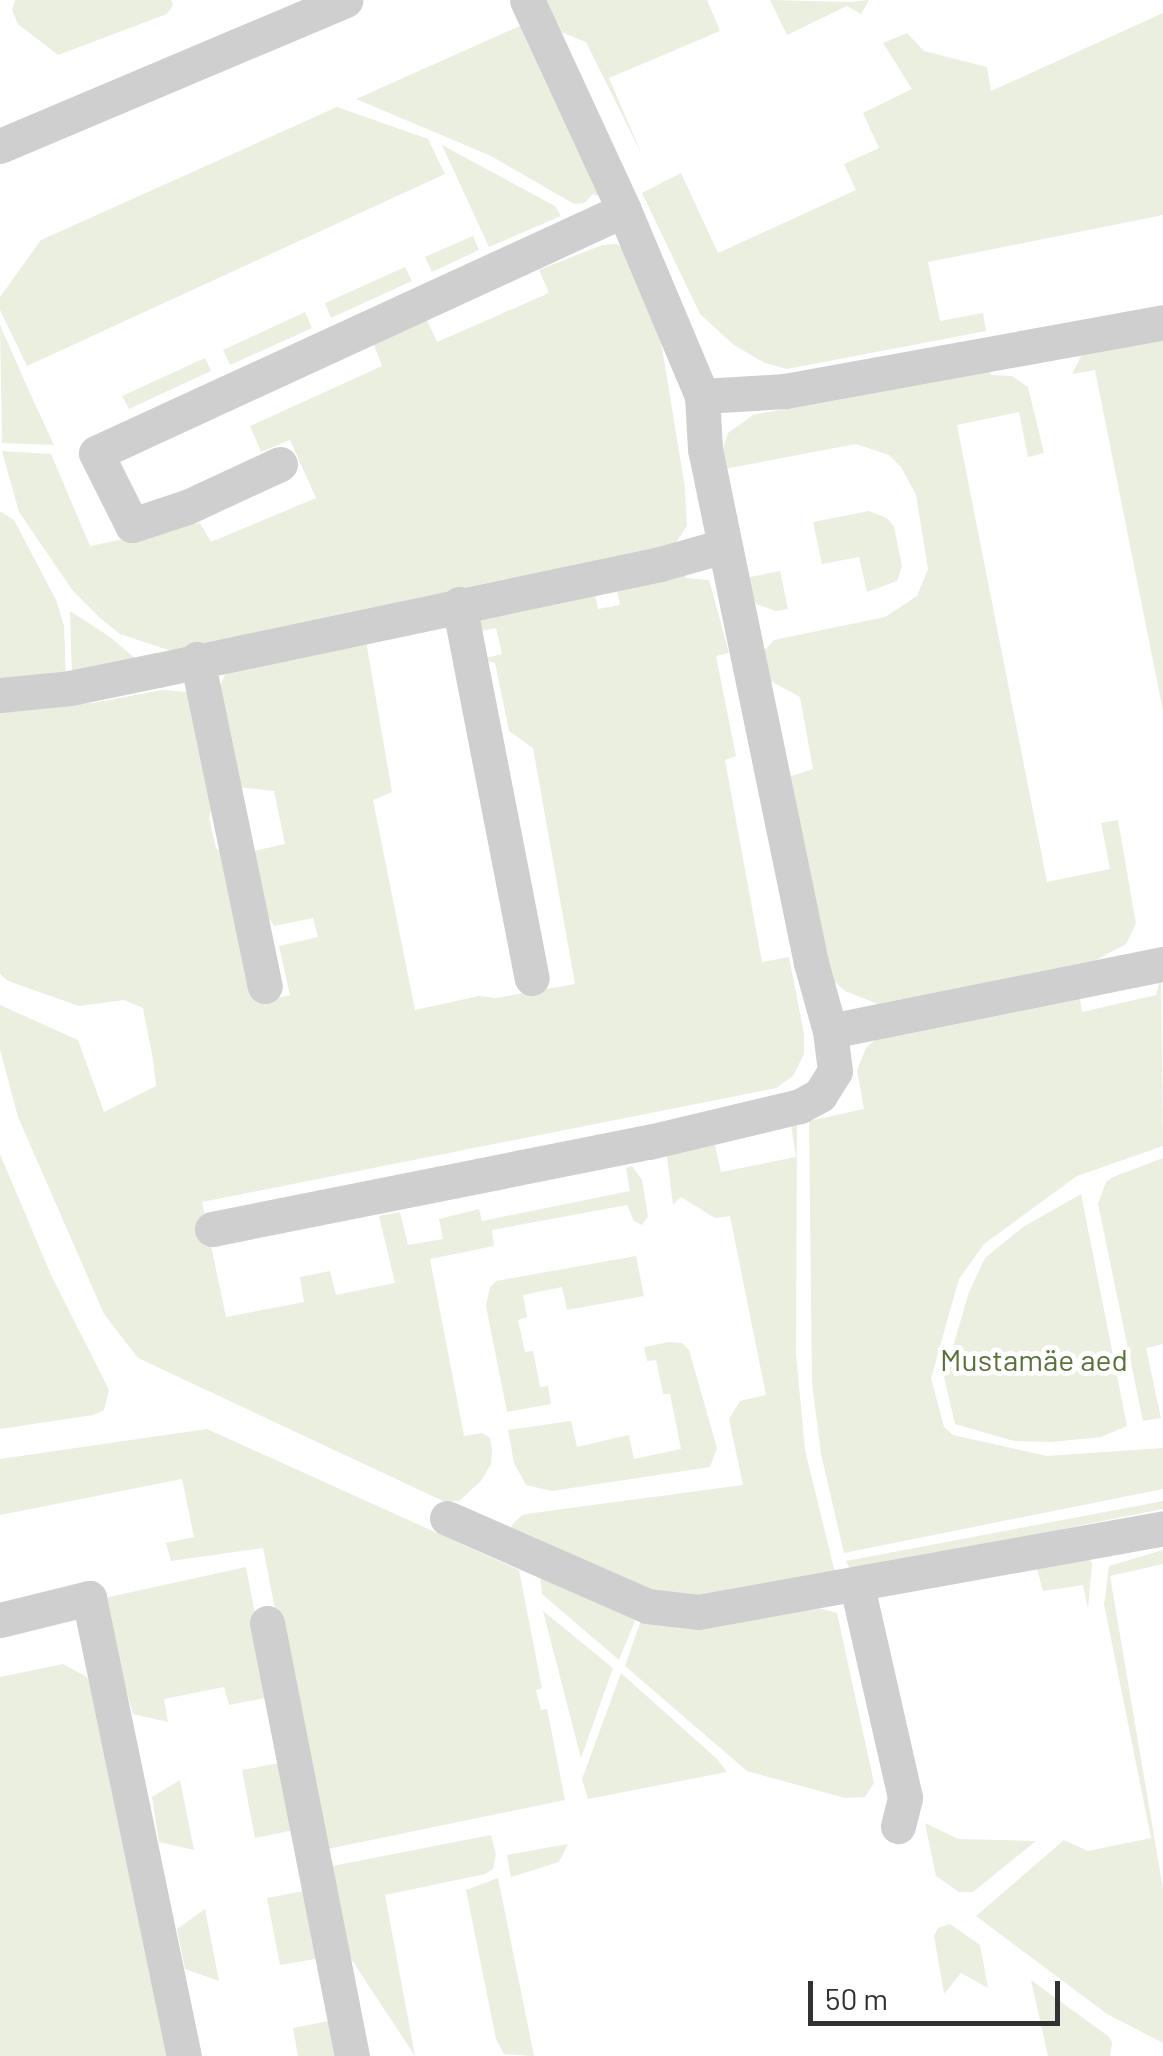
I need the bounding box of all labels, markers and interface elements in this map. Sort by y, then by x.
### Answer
park label: Mustamäe aed [940,1341,1128,1377]
scale bar [813,1961,1066,2023]
text: 50 m [825,1980,888,2016]

